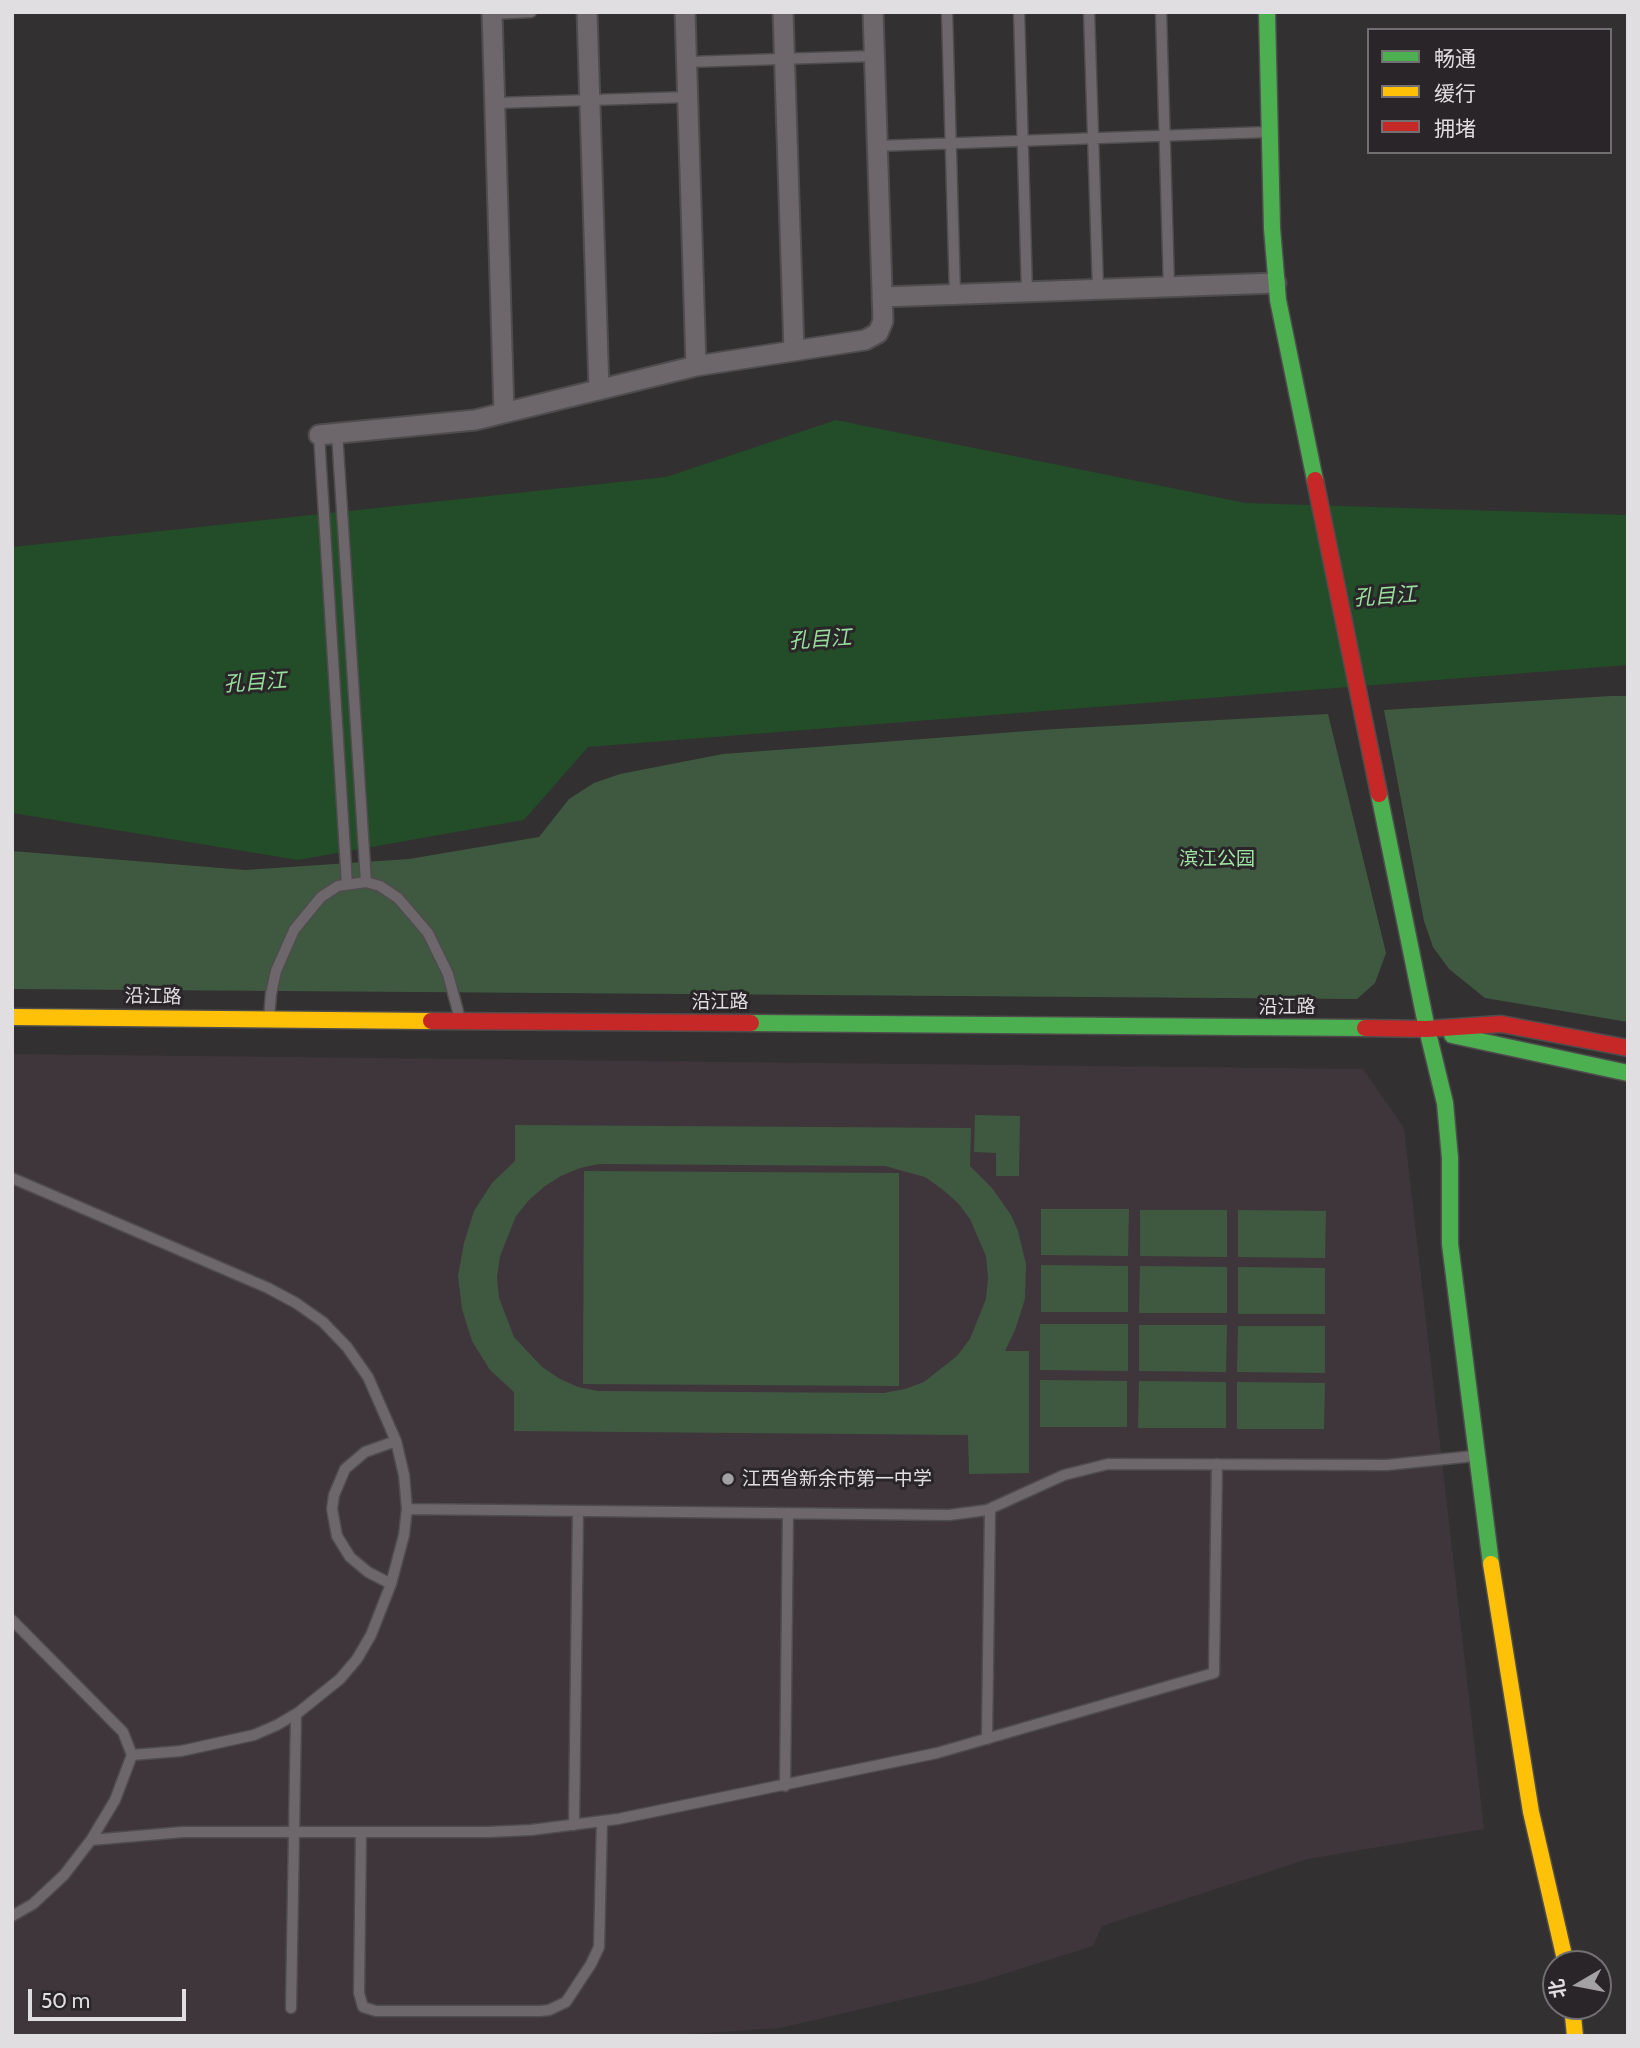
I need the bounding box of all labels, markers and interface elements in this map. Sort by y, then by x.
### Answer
legend [1367,28,1612,154]
text: 畅通 [1434,46,1476,71]
text: 缓行 [1434,81,1476,106]
text: 拥堵 [1434,116,1476,141]
water label: 孔目江 [1353,582,1417,612]
water label: 孔目江 [788,625,852,655]
water label: 孔目江 [223,668,287,698]
park label: 滨江公园 [1179,848,1255,870]
street label: 沿江路 [124,985,182,1009]
street label: 沿江路 [692,991,748,1013]
street label: 沿江路 [1259,996,1315,1018]
place label: 江西省新余市第一中学 [742,1468,932,1490]
marker: 江西省新余市第一中学 [720,1471,736,1487]
north arrow [1542,1950,1612,2020]
scale bar [32,1974,189,2018]
text: 北 [1545,1977,1571,2000]
text: 50 m [41,1988,90,2013]

